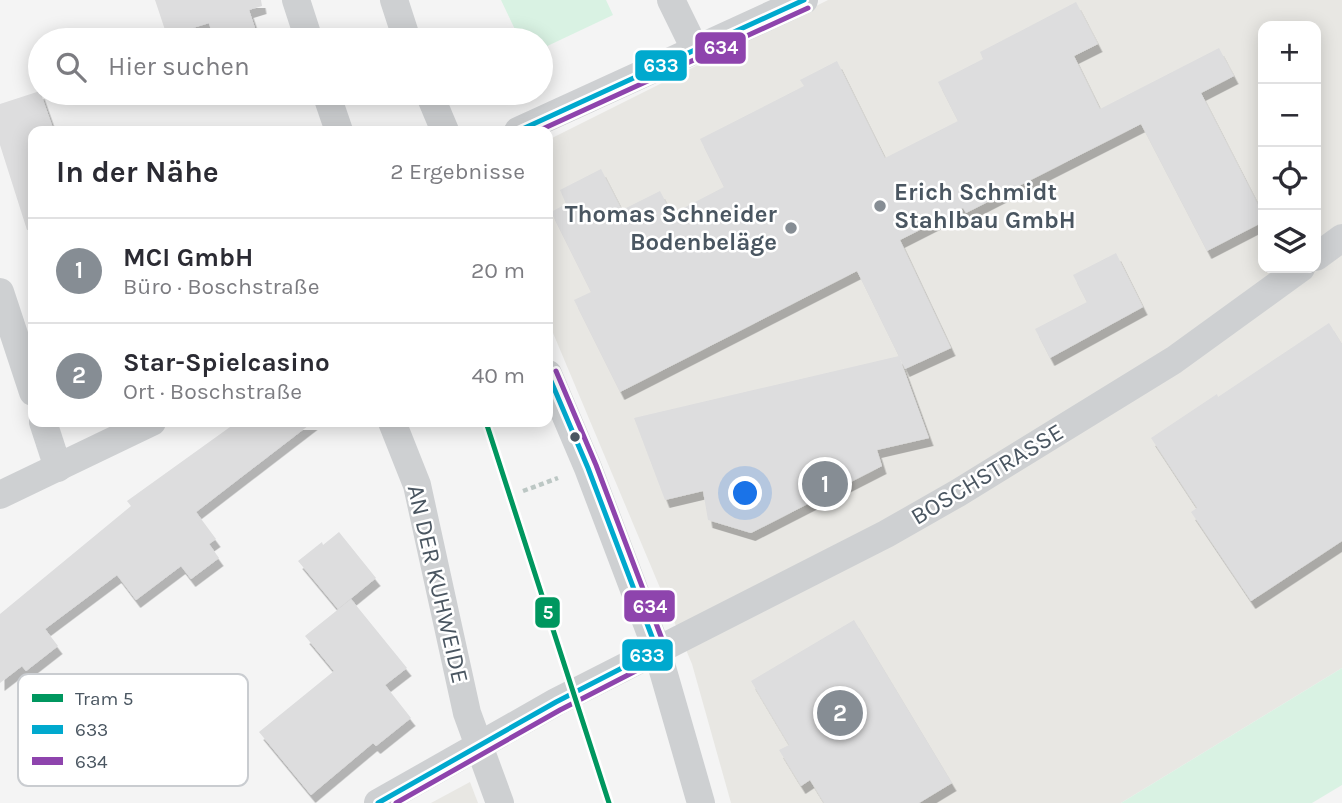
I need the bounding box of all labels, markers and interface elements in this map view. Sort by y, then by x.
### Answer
map controls [1258,21,1321,273]
button: + [1258,21,1321,84]
search box [28,28,553,105]
line badge: 634 [694,31,747,65]
text: 634 [704,37,739,59]
icon: search [52,48,90,86]
line badge: 633 [634,49,688,82]
text: Hier suchen [108,51,250,82]
text: 633 [643,55,679,77]
button: − [1258,84,1321,147]
button: locate [1258,147,1321,210]
text: In der Nähe [56,154,219,190]
text: 2 Ergebnisse [390,158,525,185]
place label: Erich Schmidt Stahlbau GmbH [894,178,1076,234]
marker: Erich Schmidt Stahlbau GmbH [872,198,888,214]
place label: Thomas Schneider Bodenbeläge [565,200,778,256]
button: layers [1258,210,1321,273]
marker: Thomas Schneider Bodenbeläge [783,220,799,236]
text: MCI GmbH [123,242,253,273]
text: 1 [75,257,83,284]
text: 20 m [471,257,525,284]
text: Büro · Boschstraße [123,273,319,300]
text: Star-Spielcasino [123,347,330,378]
text: 2 [72,362,86,389]
text: 40 m [472,362,525,389]
text: Ort · Boschstraße [123,378,302,405]
street label: BOSCHSTRASSE [906,417,1068,531]
unlabelled marker [568,430,582,444]
pin: 1 [802,458,848,510]
your location [728,476,762,510]
street label: AN DER KUHWEIDE [402,482,474,686]
line badge: 634 [623,589,676,623]
line badge: 5 [534,596,561,629]
text: 634 [633,596,668,618]
text: 5 [542,602,554,624]
line badge: 633 [621,638,674,672]
text: 633 [629,645,665,667]
legend [18,674,248,786]
pin: 2 [817,687,863,739]
text: Tram 5 [75,688,133,710]
text: 633 [75,719,108,741]
text: 634 [75,751,108,773]

